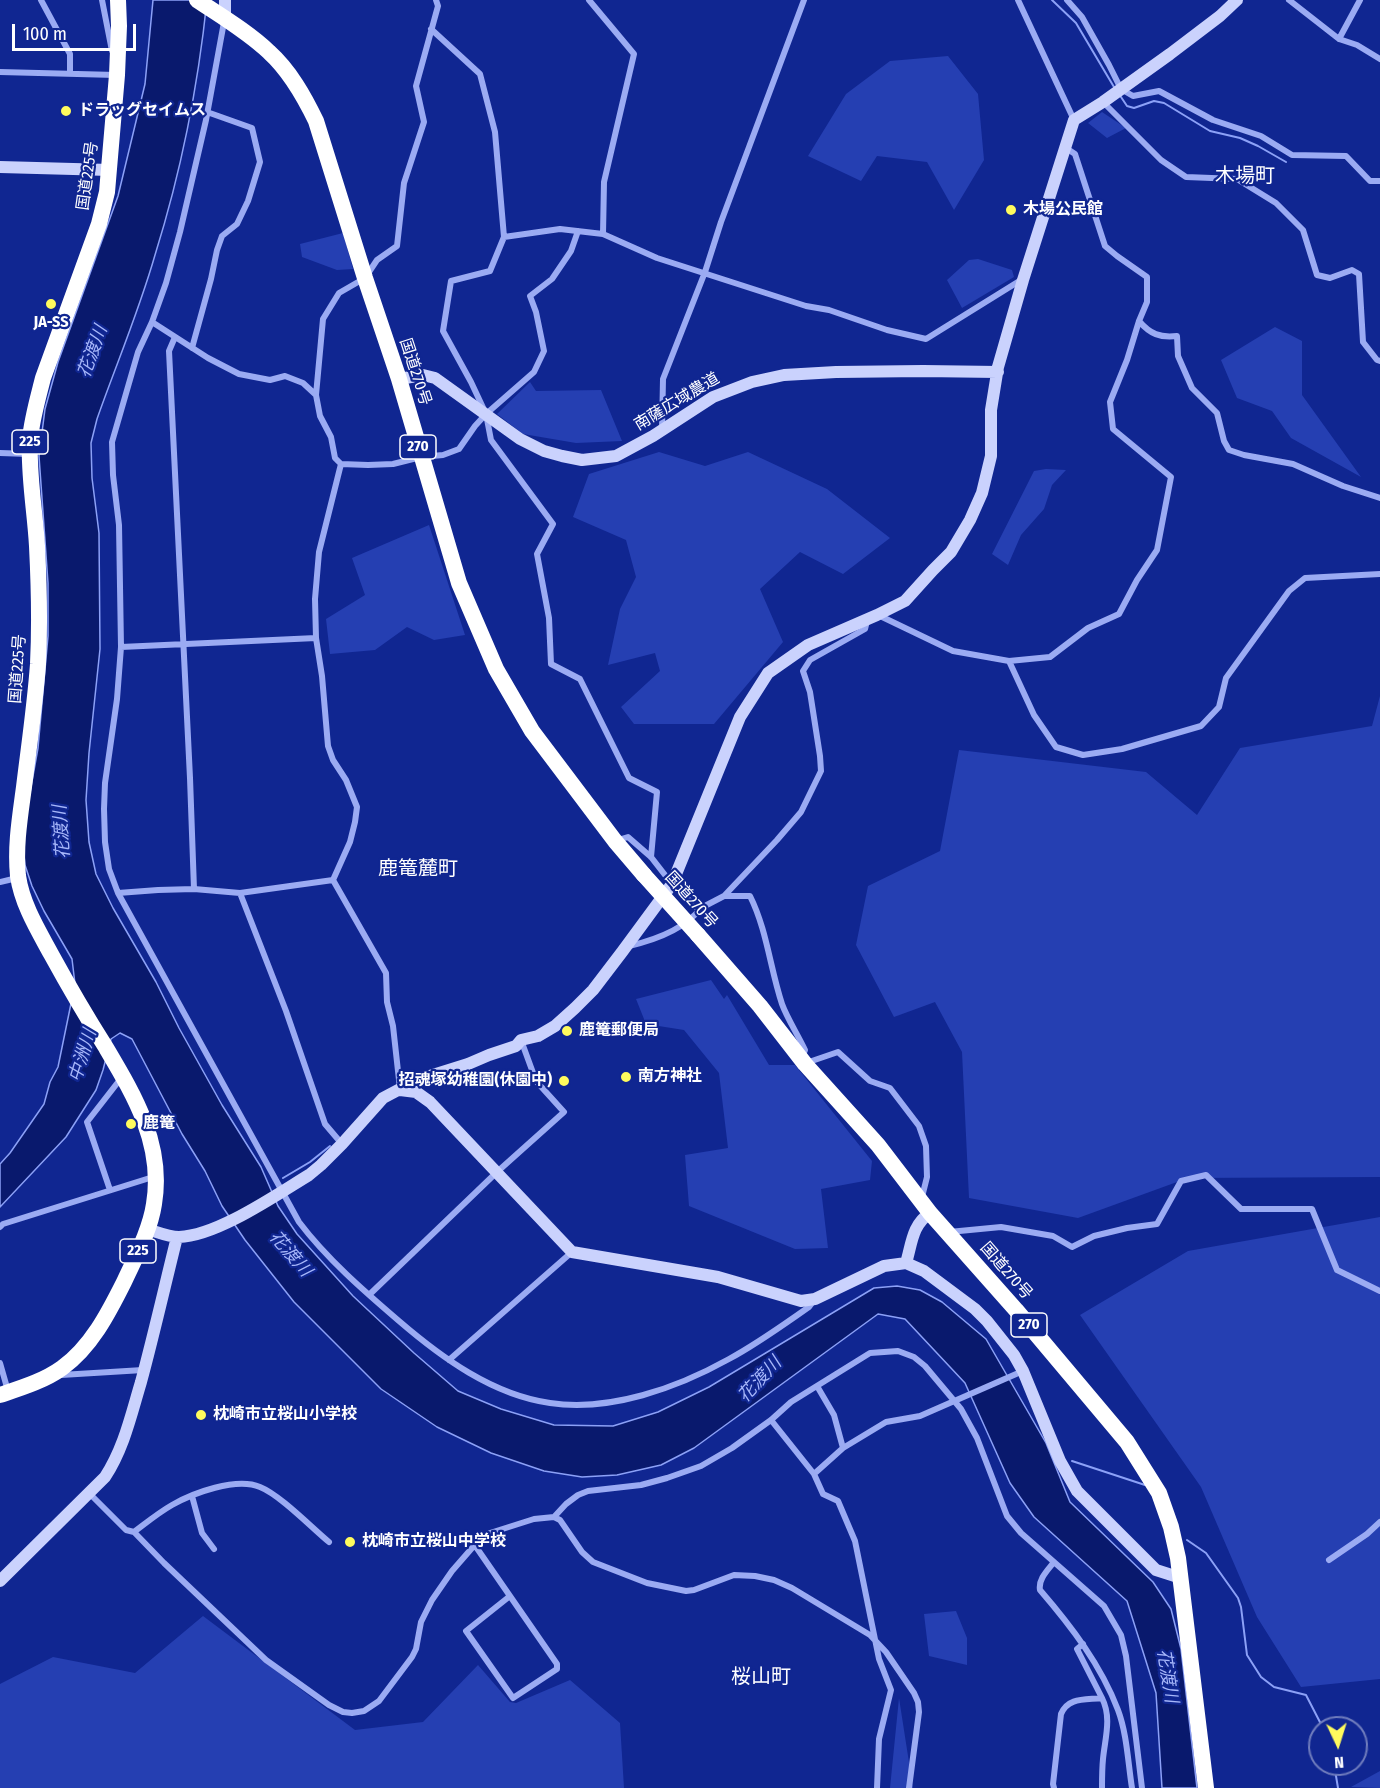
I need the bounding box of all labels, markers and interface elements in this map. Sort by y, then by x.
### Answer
scale bar [15,12,140,50]
text: 100 m [23,23,67,45]
place label: ドラッグセイムス [78,101,206,121]
marker: ドラッグセイムス [59,104,73,118]
street label: 国道225号 [74,140,102,212]
district label: 木場町 [1215,164,1275,188]
place label: 木場公民館 [1023,200,1103,220]
marker: 木場公民館 [1004,203,1018,217]
marker: JA-SS [44,297,58,311]
place label: JA-SS [33,313,69,333]
water label: 花渡川 [74,323,112,381]
street label: 国道270号 [395,336,435,408]
street label: 南薩広域農道 [631,369,723,435]
road number: 225 [12,430,48,454]
road number: 270 [400,435,436,459]
street label: 国道225号 [6,634,30,704]
water label: 花渡川 [49,804,75,860]
district label: 鹿篭麓町 [378,857,458,881]
street label: 国道270号 [661,868,721,932]
place label: 鹿篭郵便局 [579,1021,659,1041]
marker: 鹿篭郵便局 [560,1024,574,1038]
water label: 中洲川 [65,1027,101,1085]
place label: 南方神社 [638,1067,702,1087]
marker: 南方神社 [619,1070,633,1084]
place label: 招魂塚幼稚園(休園中) [398,1071,552,1091]
marker: 招魂塚幼稚園(休園中) [557,1074,571,1088]
place label: 鹿篭 [143,1114,175,1134]
marker: 鹿篭 [124,1117,138,1131]
water label: 花渡川 [264,1227,316,1281]
street label: 国道270号 [976,1238,1036,1304]
road number: 225 [120,1239,156,1263]
road number: 270 [1011,1313,1047,1337]
water label: 花渡川 [734,1353,786,1407]
place label: 枕崎市立桜山小学校 [213,1405,357,1425]
marker: 枕崎市立桜山小学校 [194,1408,208,1422]
place label: 枕崎市立桜山中学校 [362,1532,506,1552]
marker: 枕崎市立桜山中学校 [343,1535,357,1549]
water label: 花渡川 [1152,1648,1182,1704]
district label: 桜山町 [731,1665,791,1689]
north arrow [1308,1716,1368,1776]
text: N [1334,1753,1345,1772]

